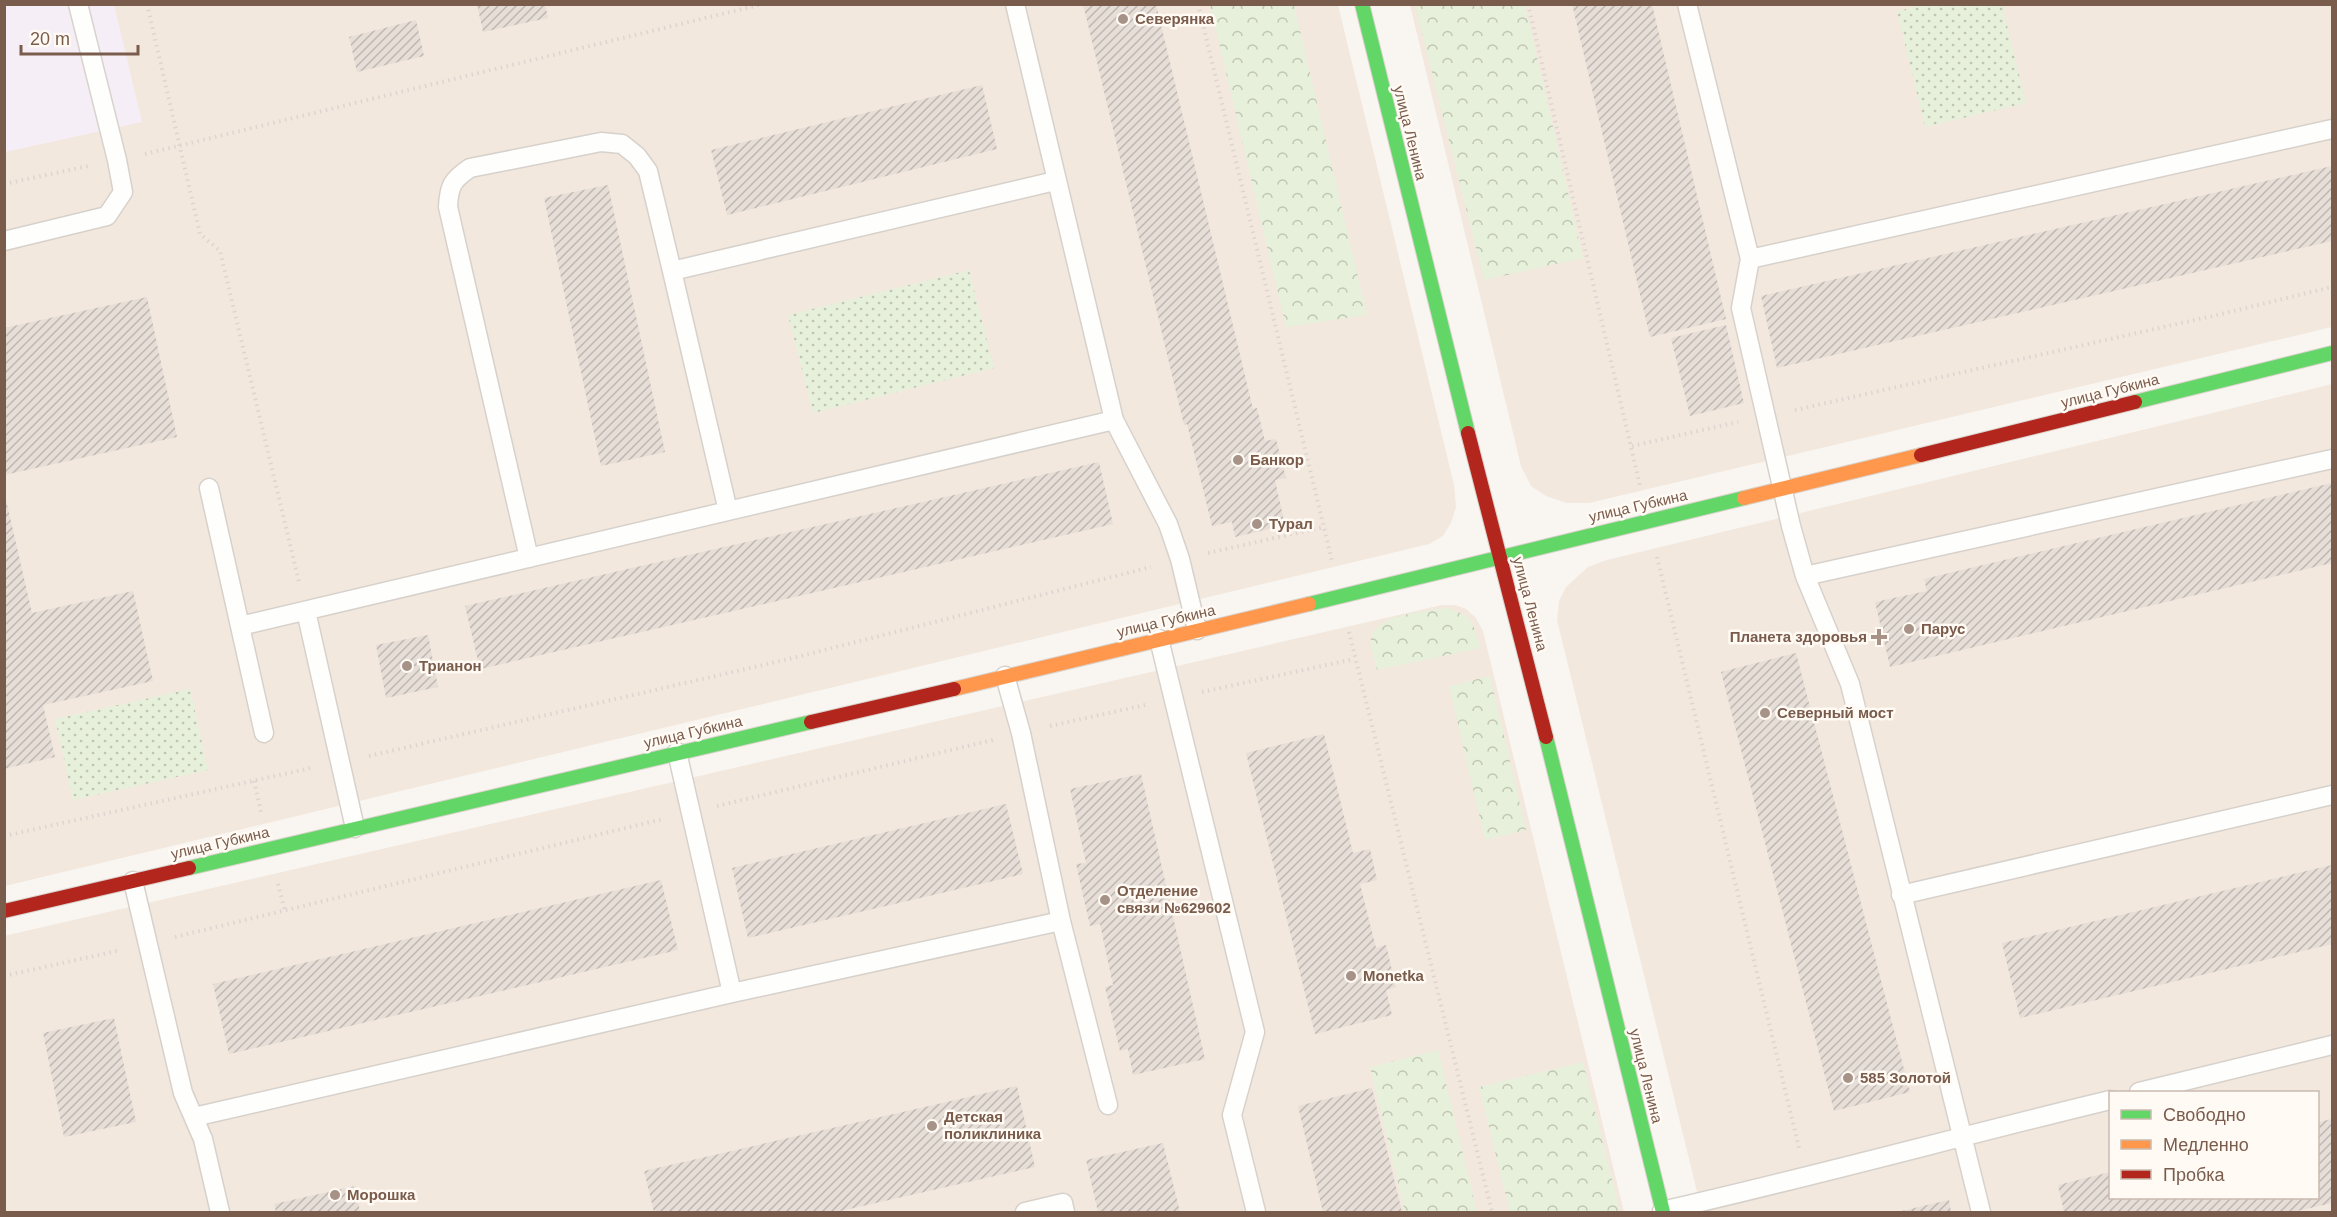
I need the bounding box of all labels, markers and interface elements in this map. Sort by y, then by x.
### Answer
place label: Северянка [1135,10,1215,27]
marker: Северянка [1116,12,1130,26]
scale bar [21,18,138,56]
text: 20 m [30,29,70,49]
street label: улица Ленина [1391,84,1431,183]
street label: улица Губкина [2059,370,2161,411]
place label: Банкор [1250,451,1304,468]
marker: Банкор [1231,453,1245,467]
street label: улица Губкина [1587,486,1689,525]
place label: Турал [1269,515,1313,532]
marker: Турал [1250,517,1264,531]
street label: улица Ленина [1510,555,1551,653]
street label: улица Губкина [1115,601,1217,640]
place label: Парус [1921,620,1965,637]
marker: Парус [1902,622,1916,636]
place label: Планета здоровья [1730,628,1867,645]
marker: Планета здоровья [1872,630,1886,644]
place label: Трианон [419,657,482,674]
marker: Трианон [400,659,414,673]
place label: Северный мост [1777,704,1894,721]
marker: Северный мост [1758,706,1772,720]
street label: улица Губкина [642,712,744,751]
street label: улица Губкина [169,823,271,862]
place label: Отделение связи №629602 [1117,882,1231,916]
marker: Отделение связи №629602 [1098,893,1112,907]
place label: Monetka [1363,967,1425,984]
marker: Monetka [1344,969,1358,983]
street label: улица Ленина [1627,1027,1667,1126]
place label: 585 Золотой [1860,1069,1951,1086]
marker: 585 Золотой [1841,1071,1855,1085]
legend [2109,1091,2319,1199]
text: Свободно [2163,1105,2246,1125]
place label: Детская поликлиника [944,1108,1042,1142]
marker: Детская поликлиника [925,1119,939,1133]
text: Медленно [2163,1135,2249,1155]
text: Пробка [2163,1165,2226,1185]
place label: Морошка [347,1186,416,1203]
marker: Морошка [328,1188,342,1202]

